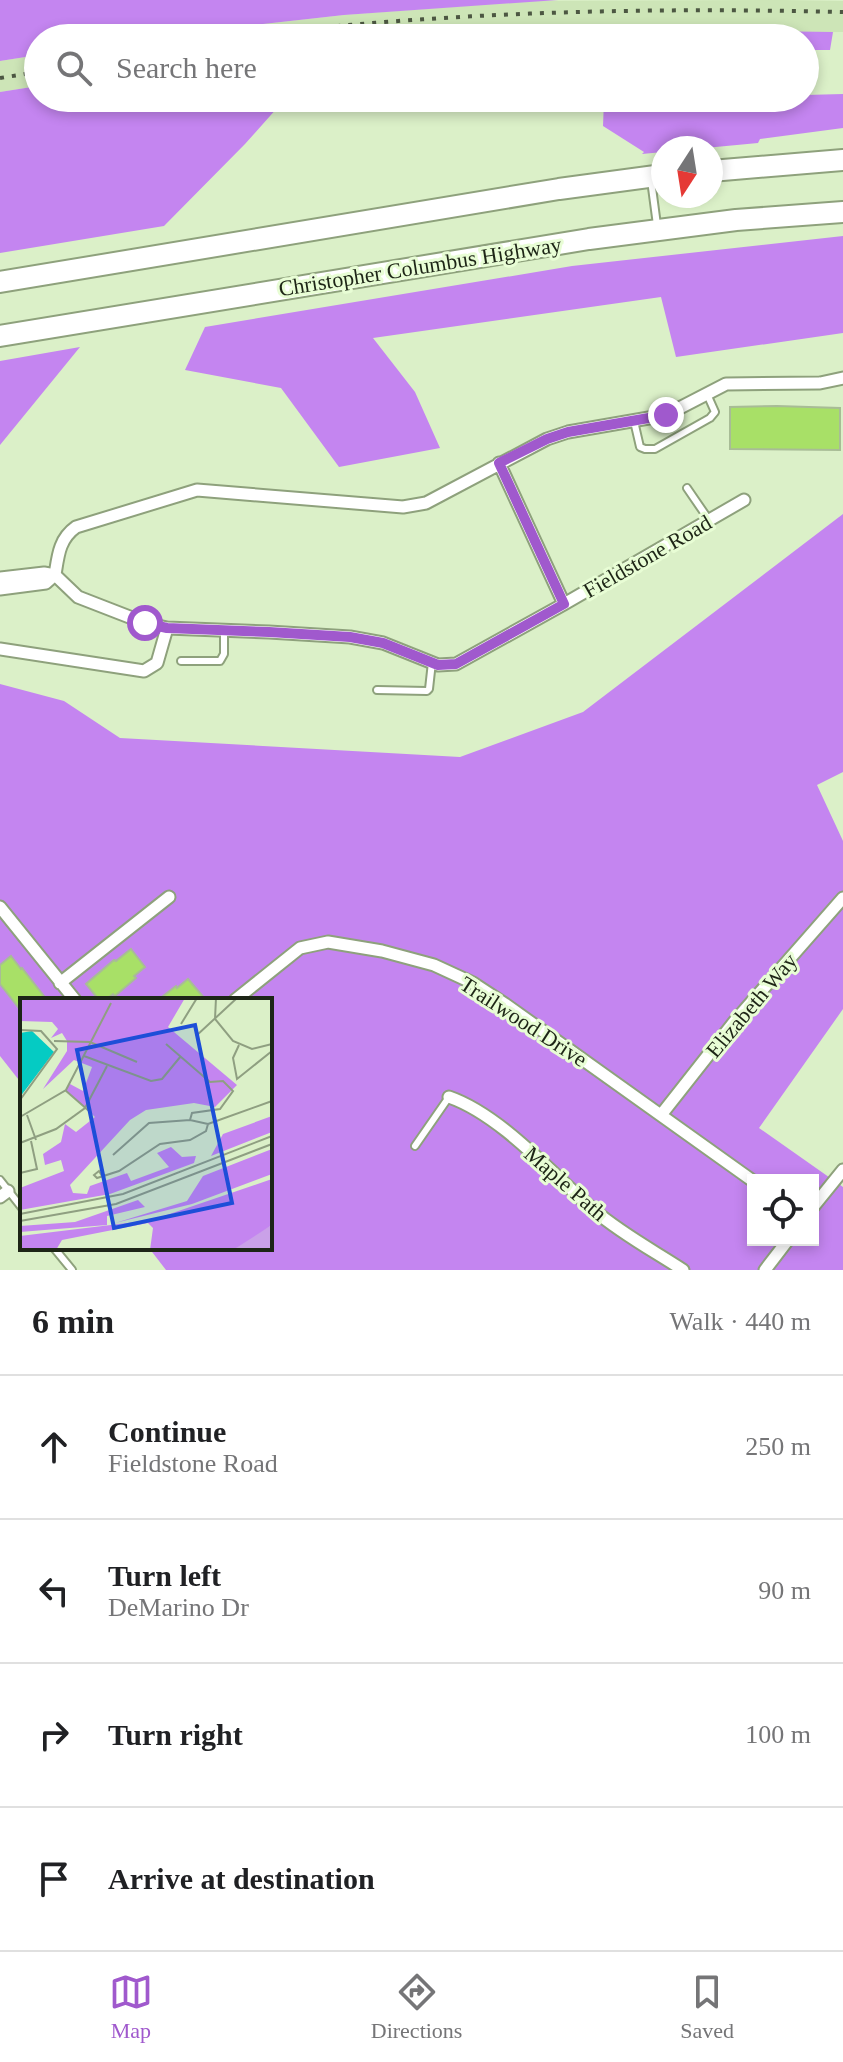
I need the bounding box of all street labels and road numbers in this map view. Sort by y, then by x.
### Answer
street label: Christopher Columbus Highway [277,232,563,301]
street label: Fieldstone Road [579,510,716,603]
street label: Elizabeth Way [701,948,802,1062]
street label: Trailwood Drive [456,971,592,1072]
street label: Maple Path [519,1141,612,1226]

